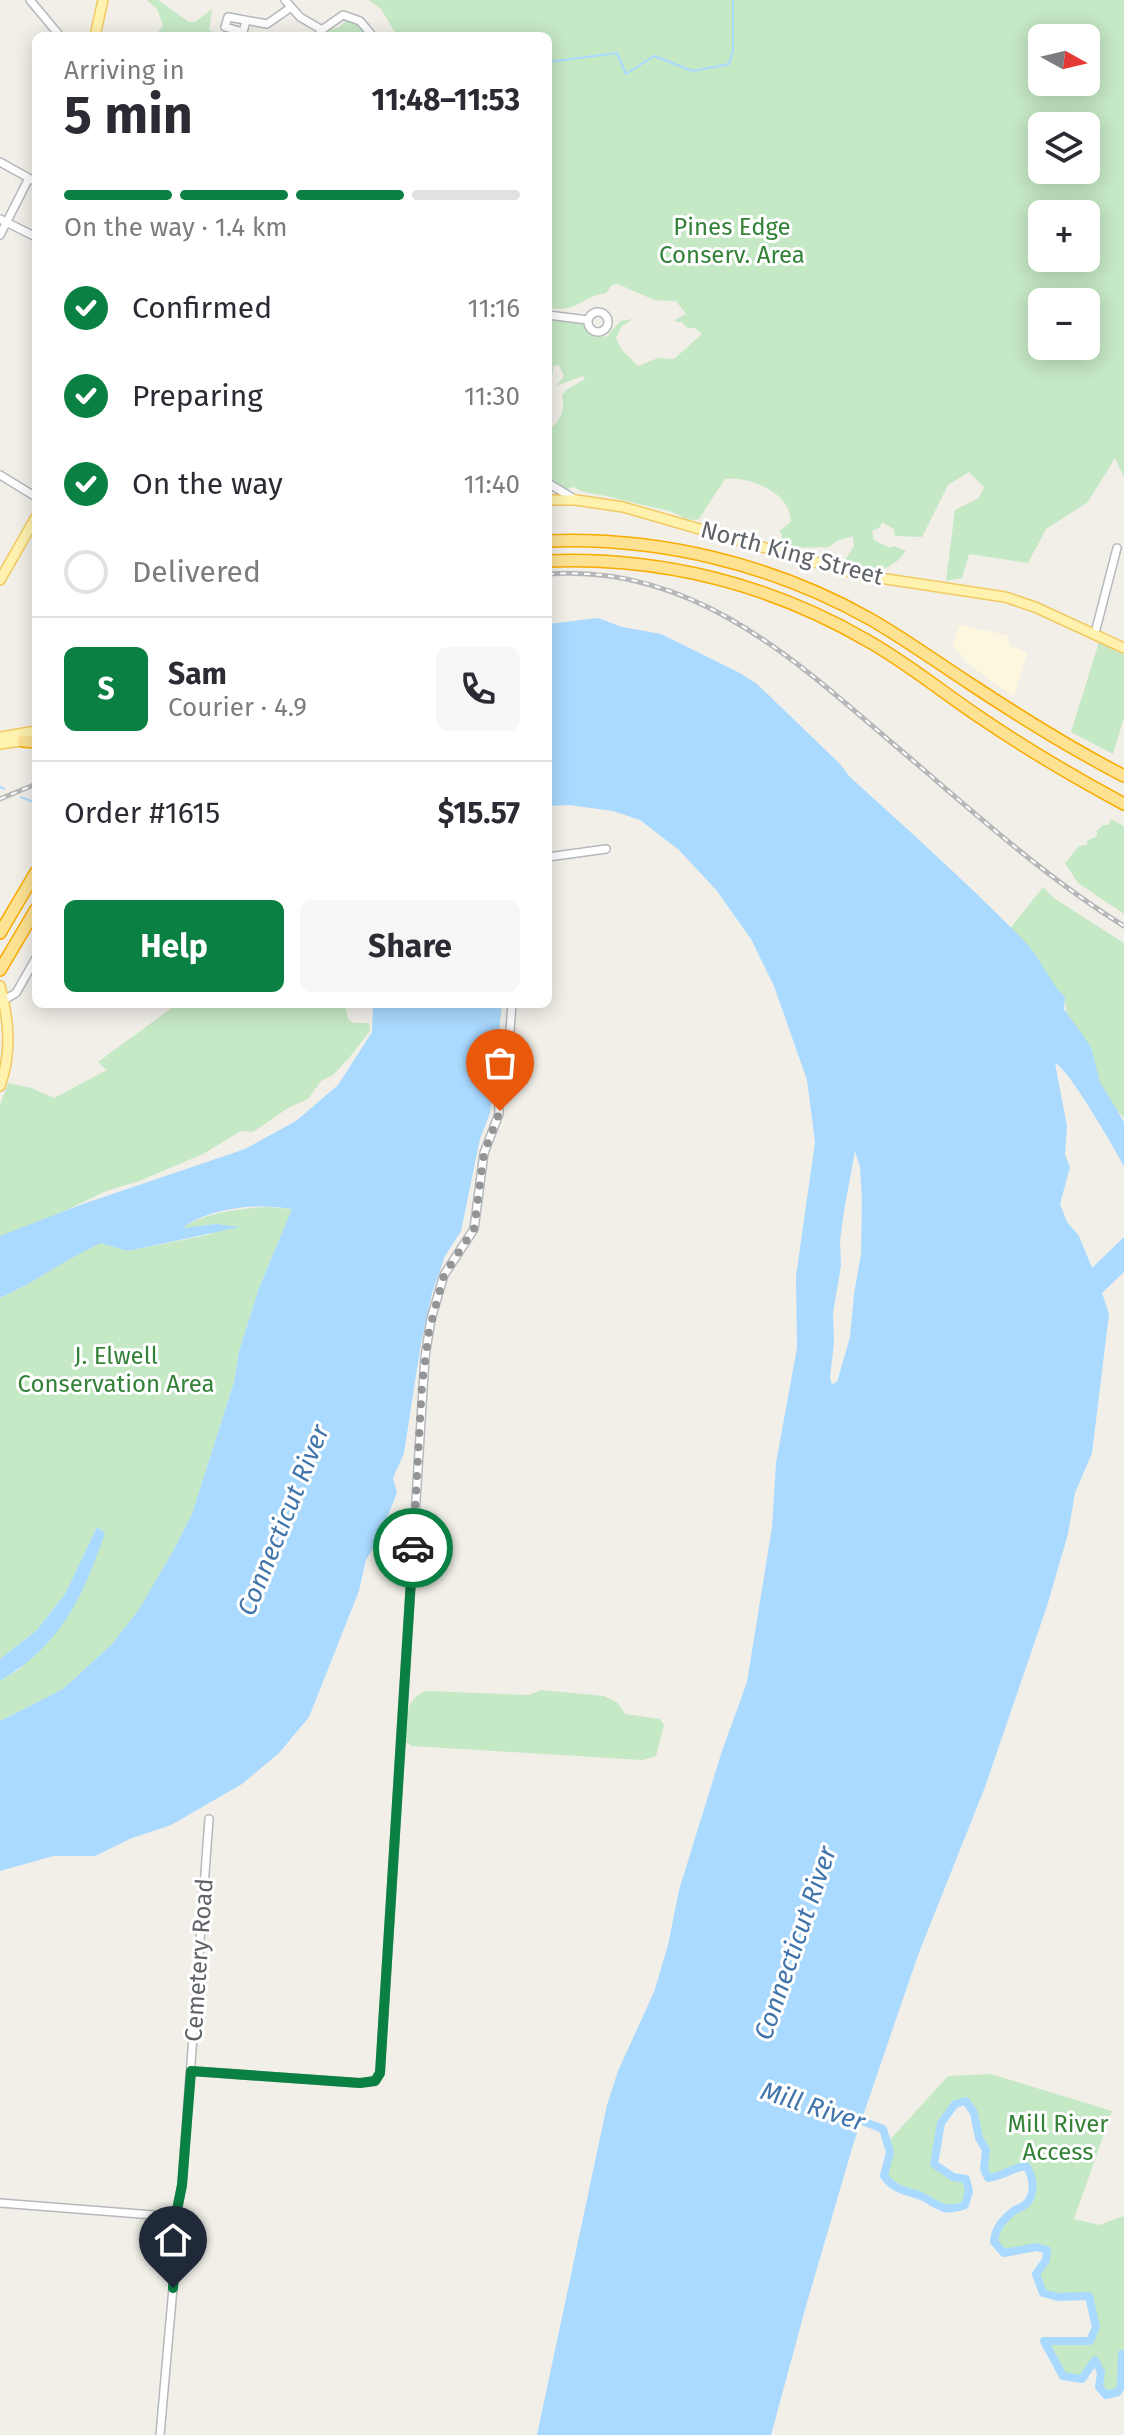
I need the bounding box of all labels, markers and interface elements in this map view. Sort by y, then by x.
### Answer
north arrow [1028,24,1100,96]
map controls [1028,24,1100,360]
text: Arriving in [64,55,185,86]
text: 11:48–11:53 [372,82,520,118]
text: 5 min [64,84,193,147]
button: layers [1028,112,1100,184]
button: + [1028,200,1100,272]
text: On the way · 1.4 km [64,212,288,243]
park label: Pines Edge Conserv. Area [659,213,805,269]
icon: check [64,286,108,330]
button: − [1028,288,1100,360]
text: Confirmed [132,290,272,326]
text: 11:16 [468,293,520,324]
icon: check [64,374,108,418]
text: Preparing [132,378,263,414]
text: 11:30 [464,381,520,412]
icon: check [64,462,108,506]
text: On the way [132,466,283,502]
text: 11:40 [463,469,520,500]
street label: North King Street [698,515,887,591]
text: Delivered [132,554,261,590]
button: phone [436,647,520,731]
text: Sam [168,656,227,692]
text: S [97,671,115,707]
text: Courier · 4.9 [168,692,307,723]
text: Order #1615 [64,795,220,831]
text: $15.57 [438,795,520,831]
button: Help [64,900,284,992]
button: Share [300,900,520,992]
pin [466,1029,534,1111]
icon: bag [478,1041,522,1085]
park label: J. Elwell Conservation Area [17,1342,215,1398]
water label: Connecticut River [231,1419,336,1620]
courier [373,1508,453,1588]
icon: car [391,1526,435,1570]
water label: Connecticut River [748,1841,844,2044]
street label: Cemetery Road [179,1877,219,2043]
water label: Mill River [757,2075,870,2138]
park label: Mill River Access [1007,2110,1109,2166]
pin [139,2206,207,2288]
icon: home [151,2218,195,2262]

